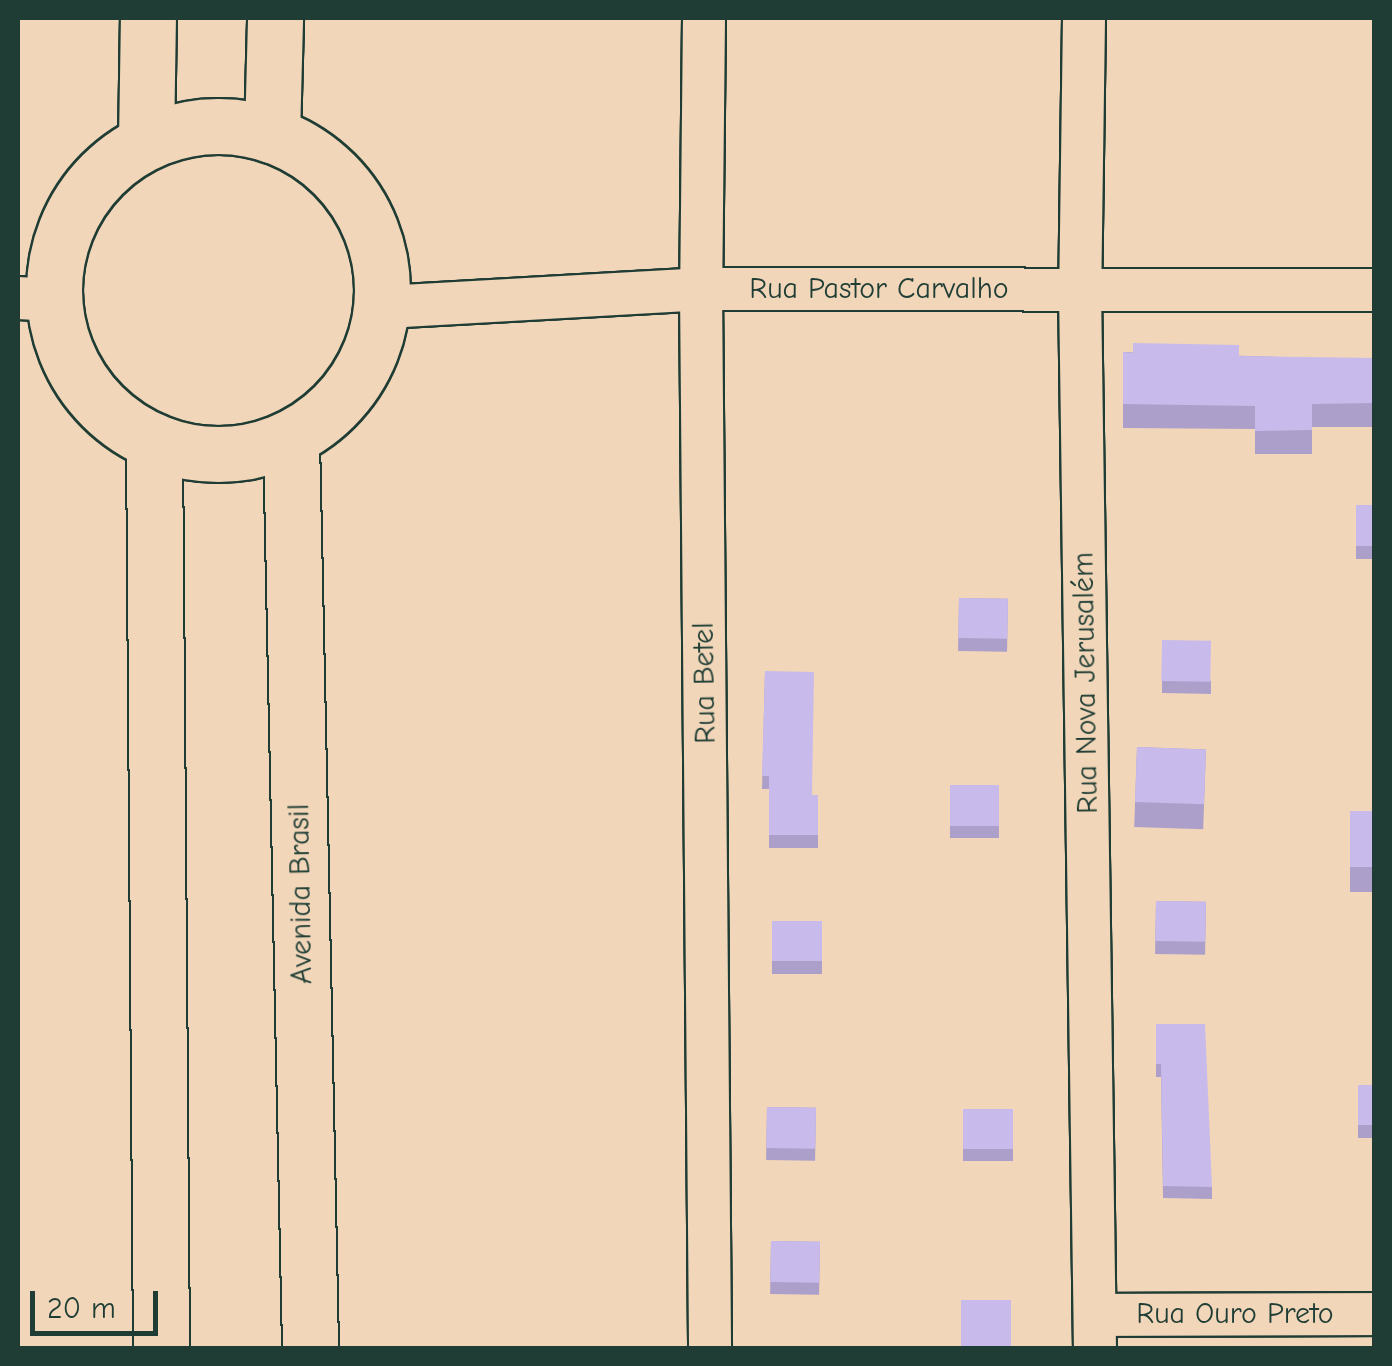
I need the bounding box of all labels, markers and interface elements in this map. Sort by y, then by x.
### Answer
street label: Rua Pastor Carvalho [749,271,1009,307]
street label: Rua Nova Jerusalém [1066,552,1106,814]
street label: Rua Betel [686,622,724,744]
street label: Avenida Brasil [281,803,321,985]
scale bar [35,1271,162,1333]
text: 20 m [47,1291,116,1326]
street label: Rua Ouro Preto [1136,1296,1334,1332]

